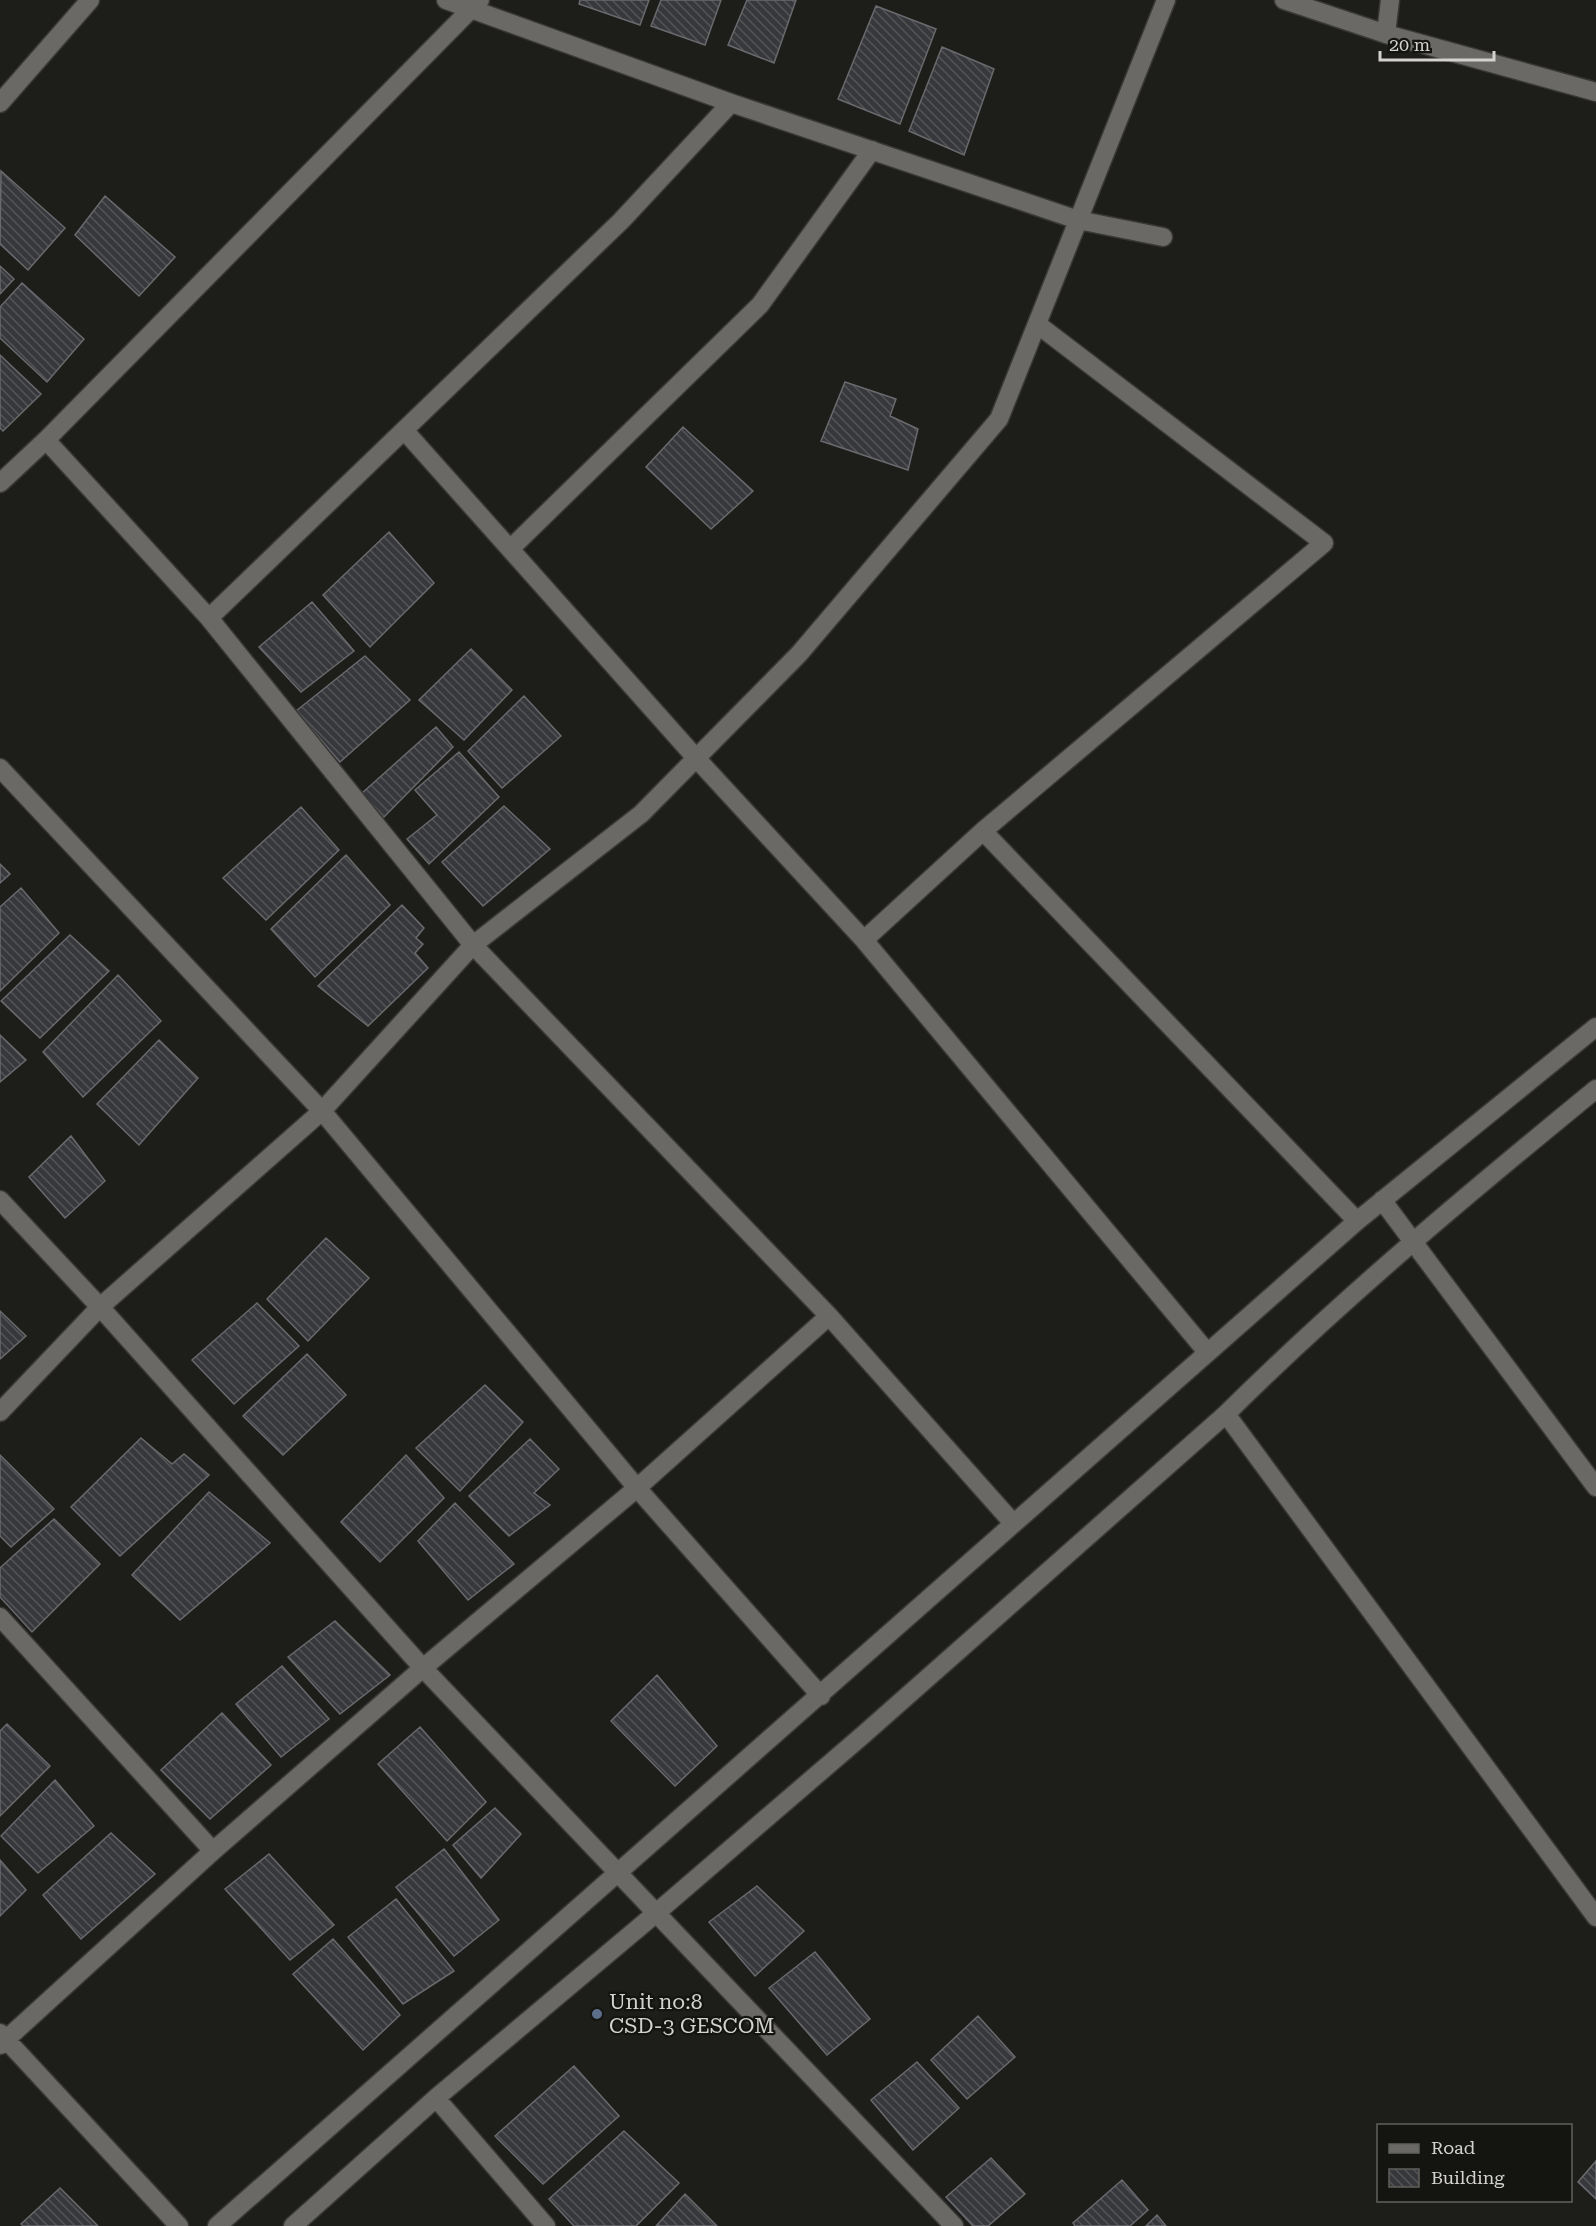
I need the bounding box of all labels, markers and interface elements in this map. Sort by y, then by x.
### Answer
scale bar [1380,24,1494,62]
text: 20 m [1389,34,1430,55]
place label: Unit no:8 CSD-3 GESCOM [609,1990,774,2038]
marker: Unit no:8 CSD-3 GESCOM [590,2007,604,2021]
legend [1377,2124,1572,2202]
text: Road [1431,2137,1476,2158]
text: Building [1431,2167,1505,2188]

